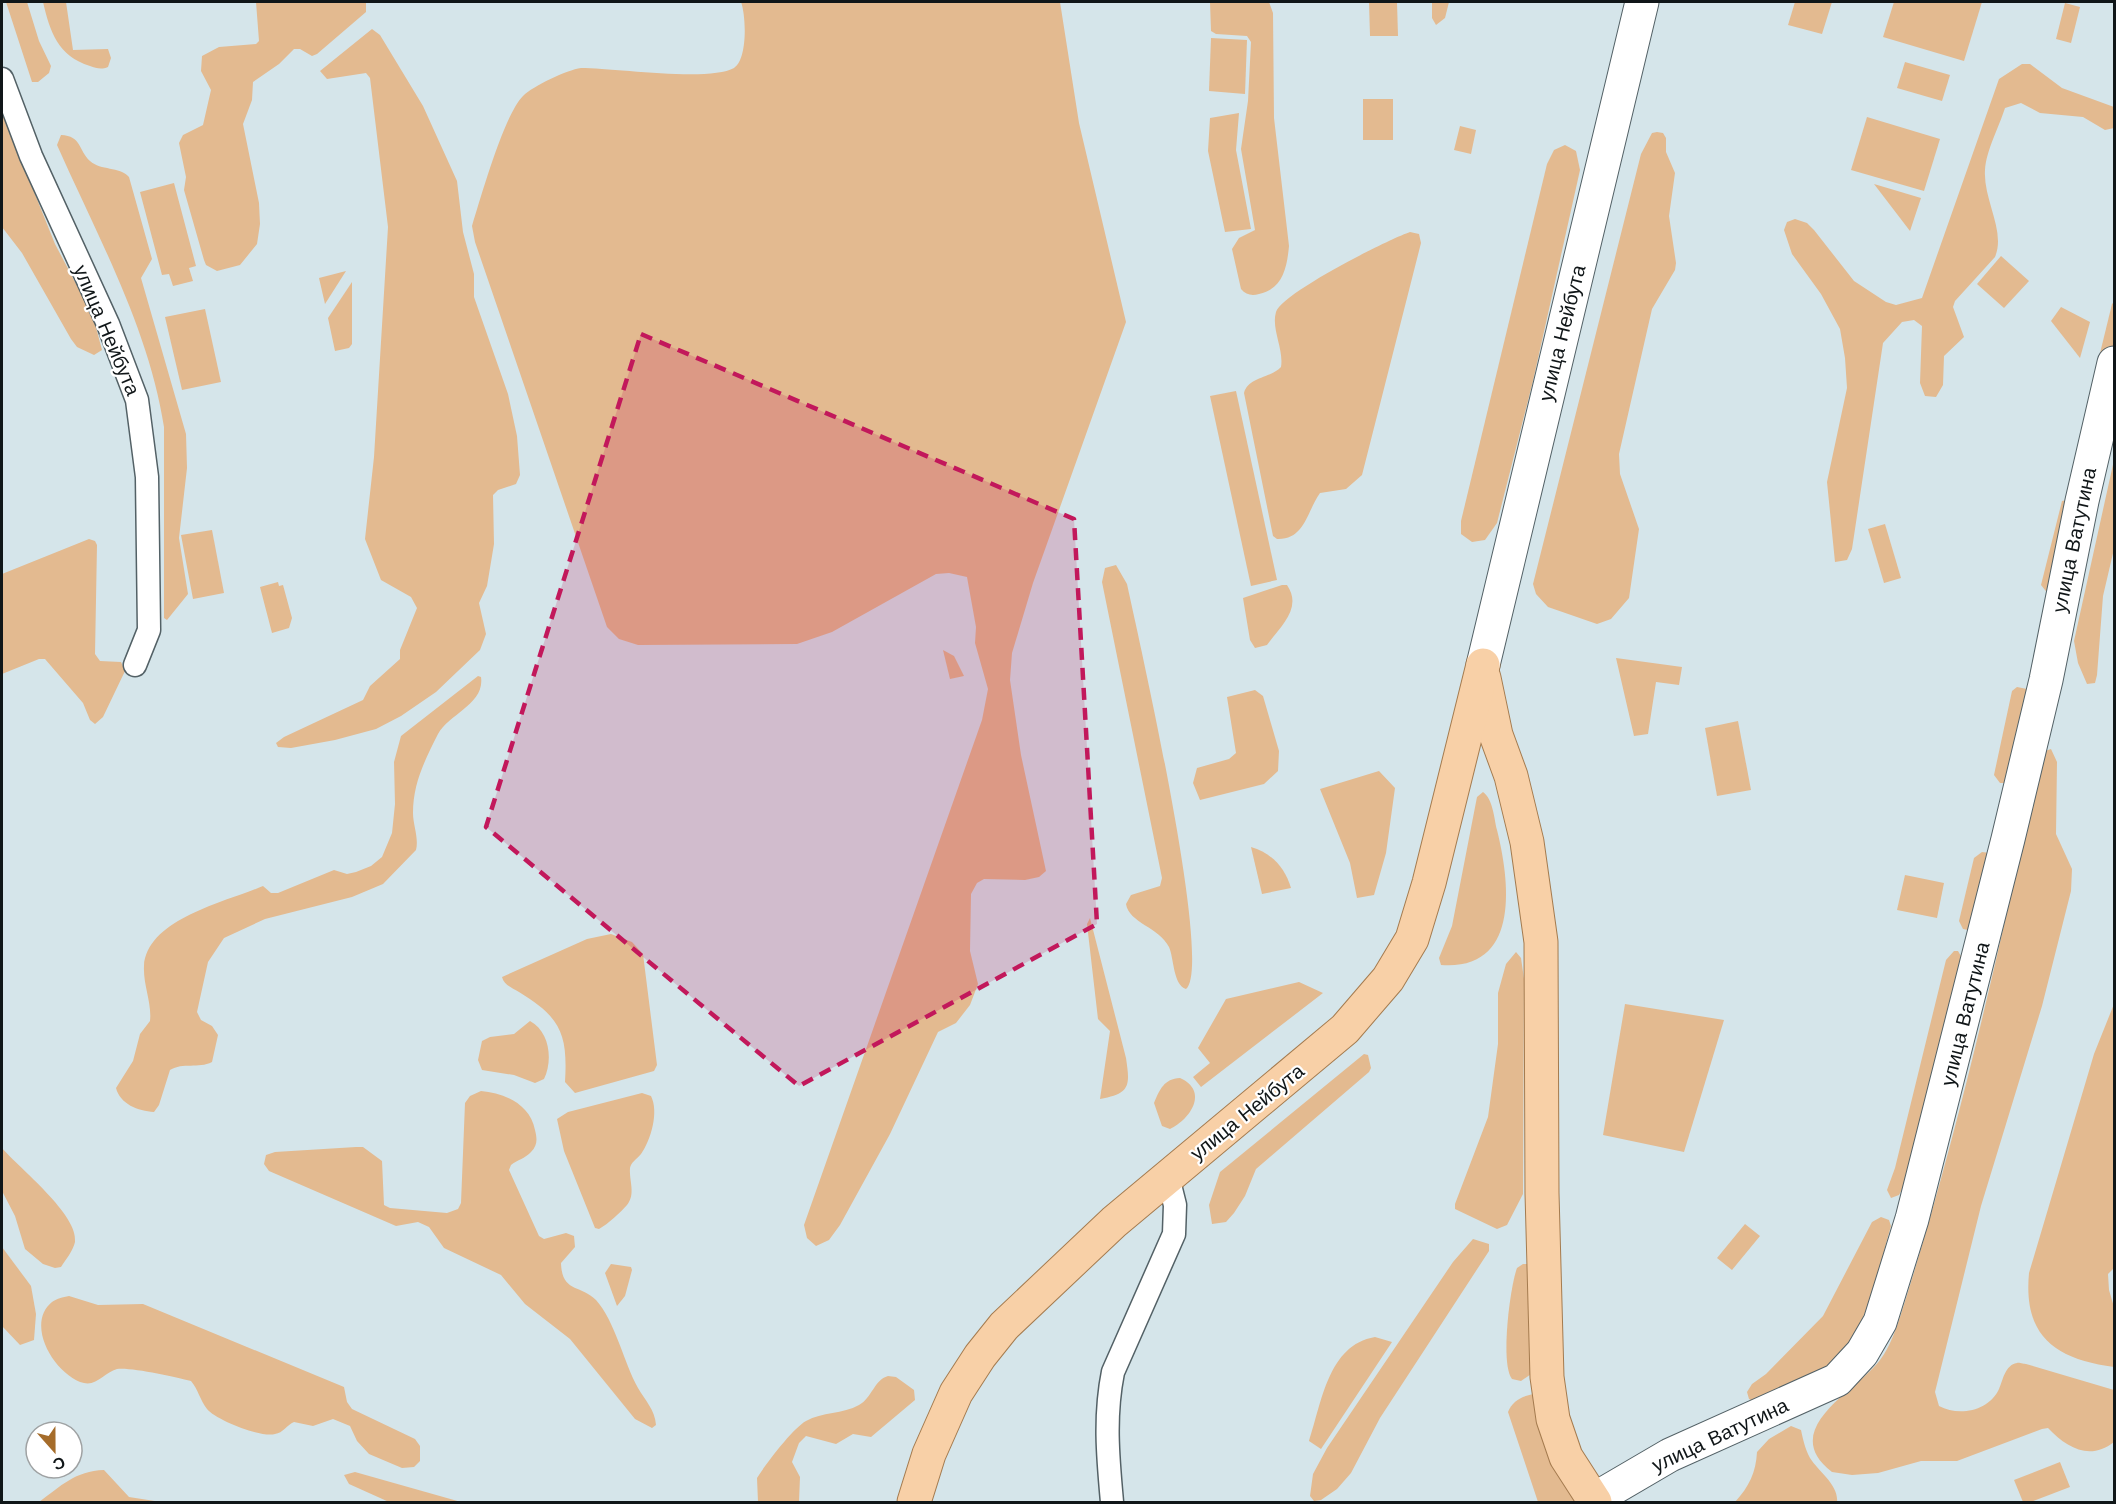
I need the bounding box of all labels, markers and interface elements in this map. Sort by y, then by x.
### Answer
street label: улица Нейбута [69,261,146,400]
street label: улица Нейбута [1533,262,1591,404]
street label: улица Ватутина [2047,464,2101,615]
street label: улица Ватутина [1935,939,1995,1089]
street label: улица Нейбута [1185,1058,1309,1165]
street label: улица Ватутина [1648,1393,1793,1477]
north arrow [24,1420,84,1480]
text: С [50,1453,68,1475]

